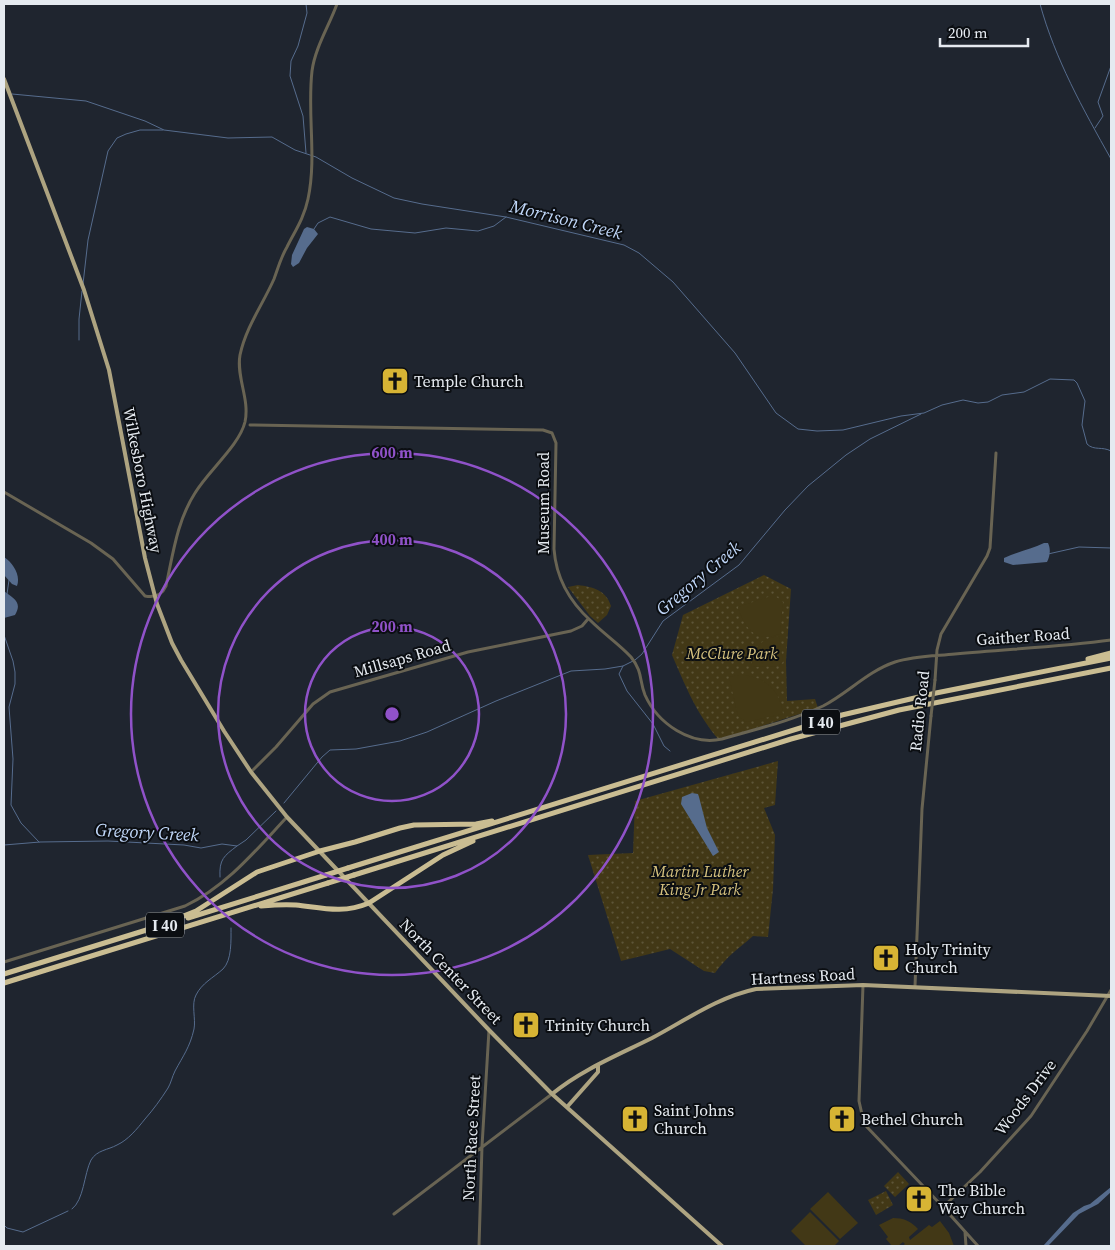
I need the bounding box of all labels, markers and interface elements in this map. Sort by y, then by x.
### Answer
scale bar [940,15,1028,47]
text: 200 m [948,22,988,43]
water label: Morrison Creek [506,193,625,245]
church icon: Temple Church [380,366,410,396]
place label: Temple Church [414,370,524,392]
street label: Wilkesboro Highway [118,405,168,555]
text: 600 m [371,442,413,463]
street label: Museum Road [532,452,554,554]
text: 400 m [371,529,413,550]
water label: Gregory Creek [650,535,746,621]
text: 200 m [371,616,413,637]
street label: Gaither Road [976,622,1070,650]
street label: Millsaps Road [351,634,453,682]
park label: McClure Park [686,642,778,664]
street label: Radio Road [904,669,934,753]
centre of rings [383,705,401,723]
road number: I 40 [802,710,840,734]
water label: Gregory Creek [95,817,200,847]
park label: Martin Luther King Jr Park [650,860,749,900]
road number: I 40 [146,912,184,938]
street label: North Center Street [395,913,508,1029]
place label: Holy Trinity Church [905,938,992,978]
church icon: Holy Trinity Church [871,943,901,973]
street label: Hartness Road [750,962,856,990]
church icon: Trinity Church [511,1010,541,1040]
place label: Trinity Church [545,1014,651,1036]
street label: Woods Drive [989,1054,1061,1140]
street label: North Race Street [457,1074,485,1201]
place label: Saint Johns Church [654,1099,734,1139]
church icon: Saint Johns Church [620,1104,650,1134]
church icon: Bethel Church [827,1104,857,1134]
place label: Bethel Church [861,1108,964,1130]
place label: The Bible Way Church [938,1179,1025,1219]
church icon: The Bible Way Church [904,1184,934,1214]

